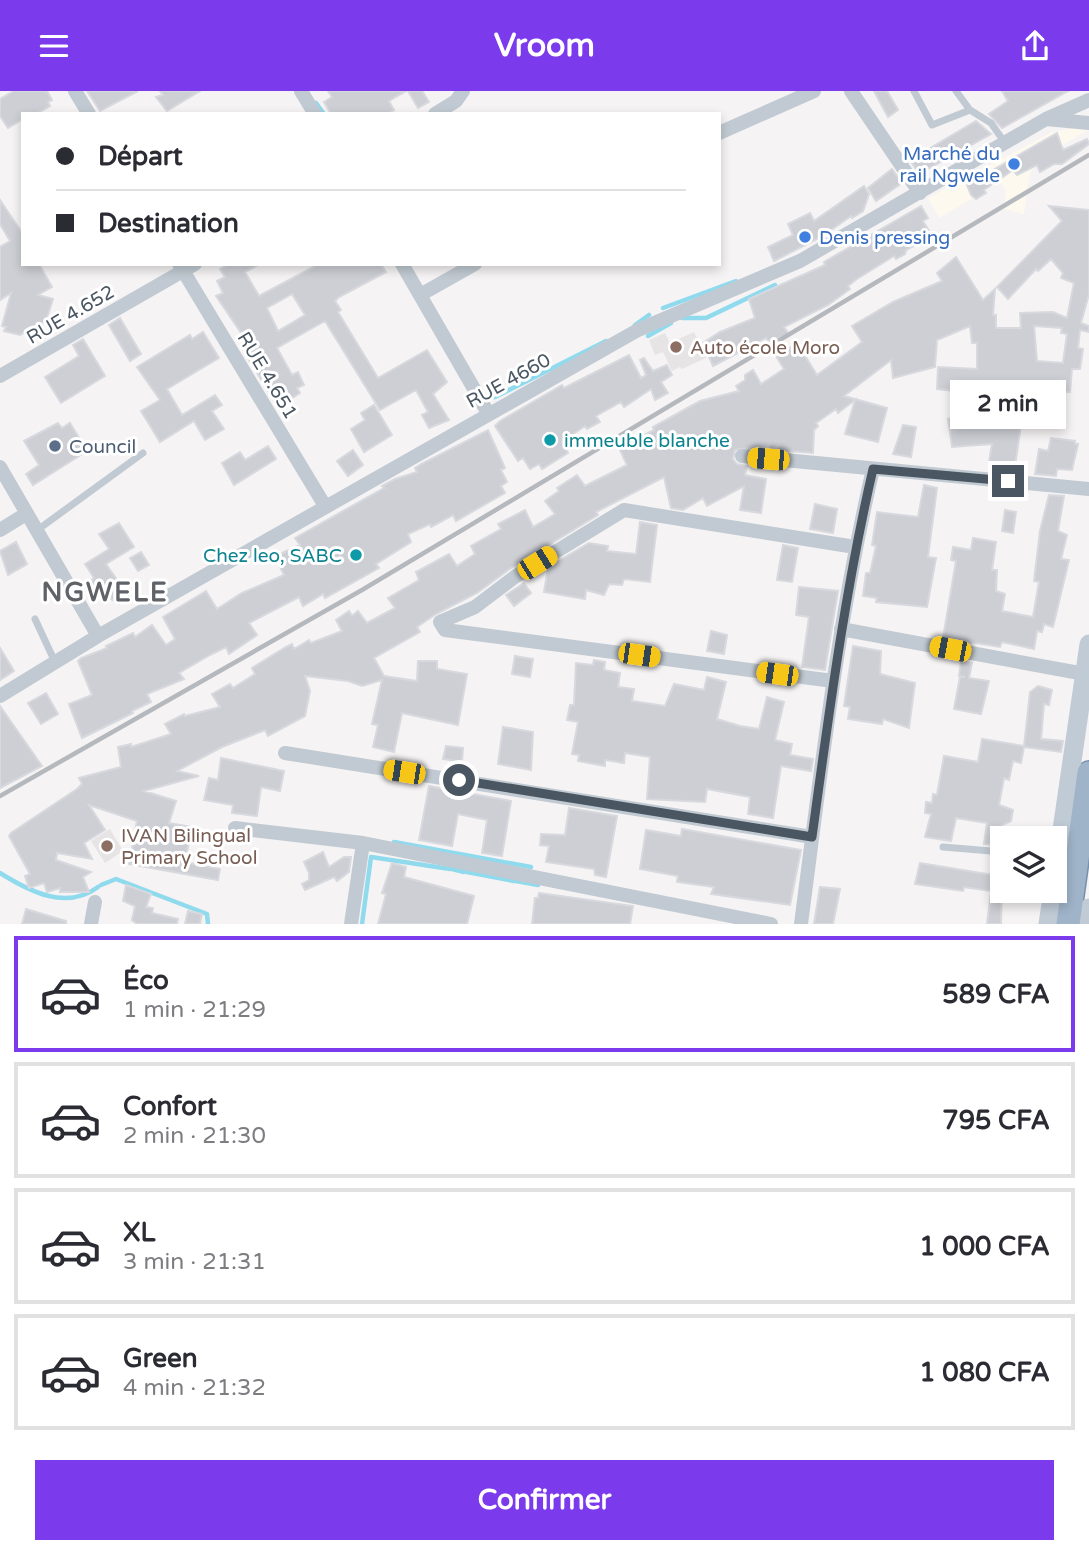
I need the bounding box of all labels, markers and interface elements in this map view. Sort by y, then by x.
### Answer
icon: menu [35,27,73,65]
text: Vroom [494,27,595,65]
icon: share [1016,27,1054,65]
text: Départ [98,141,183,172]
place label: Marché du rail Ngwele [900,143,1000,187]
marker: Marché du rail Ngwele [1006,156,1022,172]
text: Destination [98,208,239,239]
place label: Denis pressing [819,227,950,249]
marker: Denis pressing [797,229,813,245]
street label: RUE 4.652 [23,281,118,349]
street label: RUE 4.651 [233,328,302,423]
place label: Auto école Moro [690,337,840,359]
marker: Auto école Moro [668,339,684,355]
street label: RUE 4660 [463,349,554,413]
callout: 2 min [950,379,1066,429]
text: 2 min [977,390,1039,418]
place label: immeuble blanche [564,430,730,452]
marker: immeuble blanche [542,432,558,448]
place label: Council [69,436,136,458]
marker: Council [47,438,63,454]
car [747,447,790,471]
route end [992,465,1024,497]
car [514,543,561,583]
place label: Chez leo, SABC [203,545,342,567]
marker: Chez leo, SABC [348,547,364,563]
district label: NGWELE [42,577,169,608]
car [928,635,973,663]
car [617,642,662,668]
car [755,661,800,687]
car [382,758,427,786]
route start [443,764,475,796]
place label: IVAN Bilingual Primary School [121,825,257,869]
map controls [990,826,1067,903]
button: layers [990,826,1067,903]
marker: IVAN Bilingual Primary School [99,838,115,854]
icon: car [39,963,102,1026]
text: Éco [123,965,169,996]
text: 589 CFA [942,979,1050,1010]
text: 1 min · 21:29 [123,996,266,1024]
icon: car [39,1089,102,1152]
text: Confort [123,1091,217,1122]
text: 795 CFA [942,1105,1050,1136]
text: 2 min · 21:30 [123,1122,266,1150]
icon: car [39,1215,102,1278]
text: XL [123,1217,155,1248]
text: 1 000 CFA [919,1231,1050,1262]
text: 3 min · 21:31 [123,1248,266,1276]
icon: car [39,1341,102,1404]
text: Green [123,1343,198,1374]
text: 1 080 CFA [919,1357,1050,1388]
text: 4 min · 21:32 [123,1374,266,1402]
button: Confirmer [35,1460,1054,1540]

